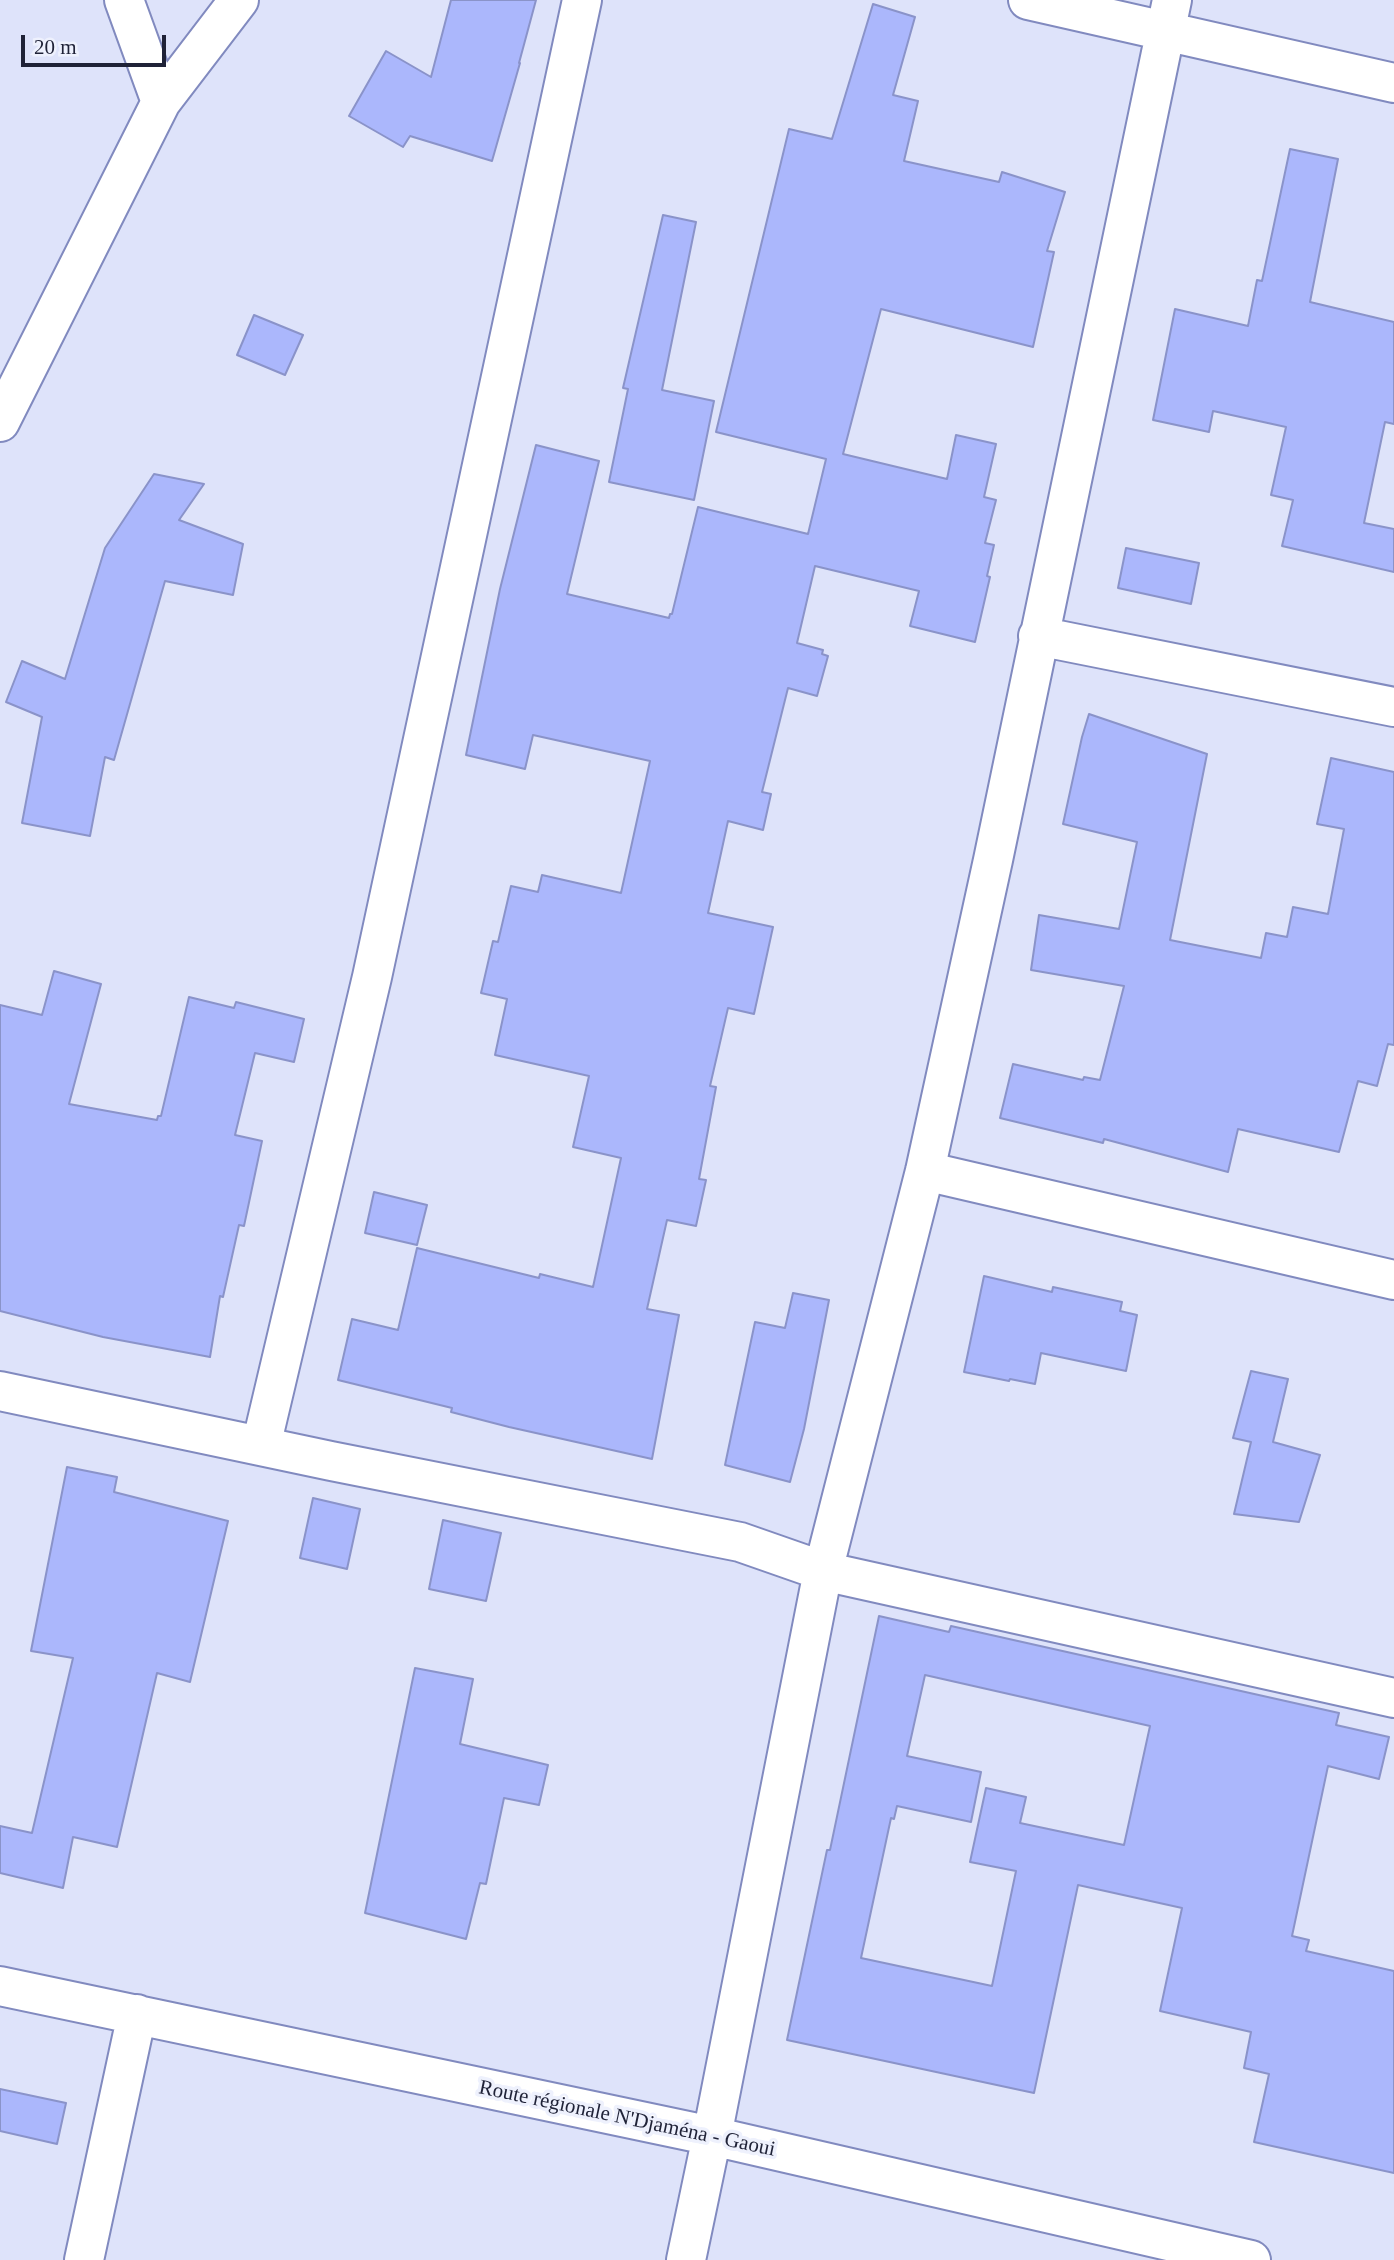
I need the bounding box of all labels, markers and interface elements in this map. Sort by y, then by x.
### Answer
scale bar [24,21,170,65]
text: 20 m [34,35,77,59]
street label: Route régionale N'Djaména - Gaoui [477,2075,777,2163]

